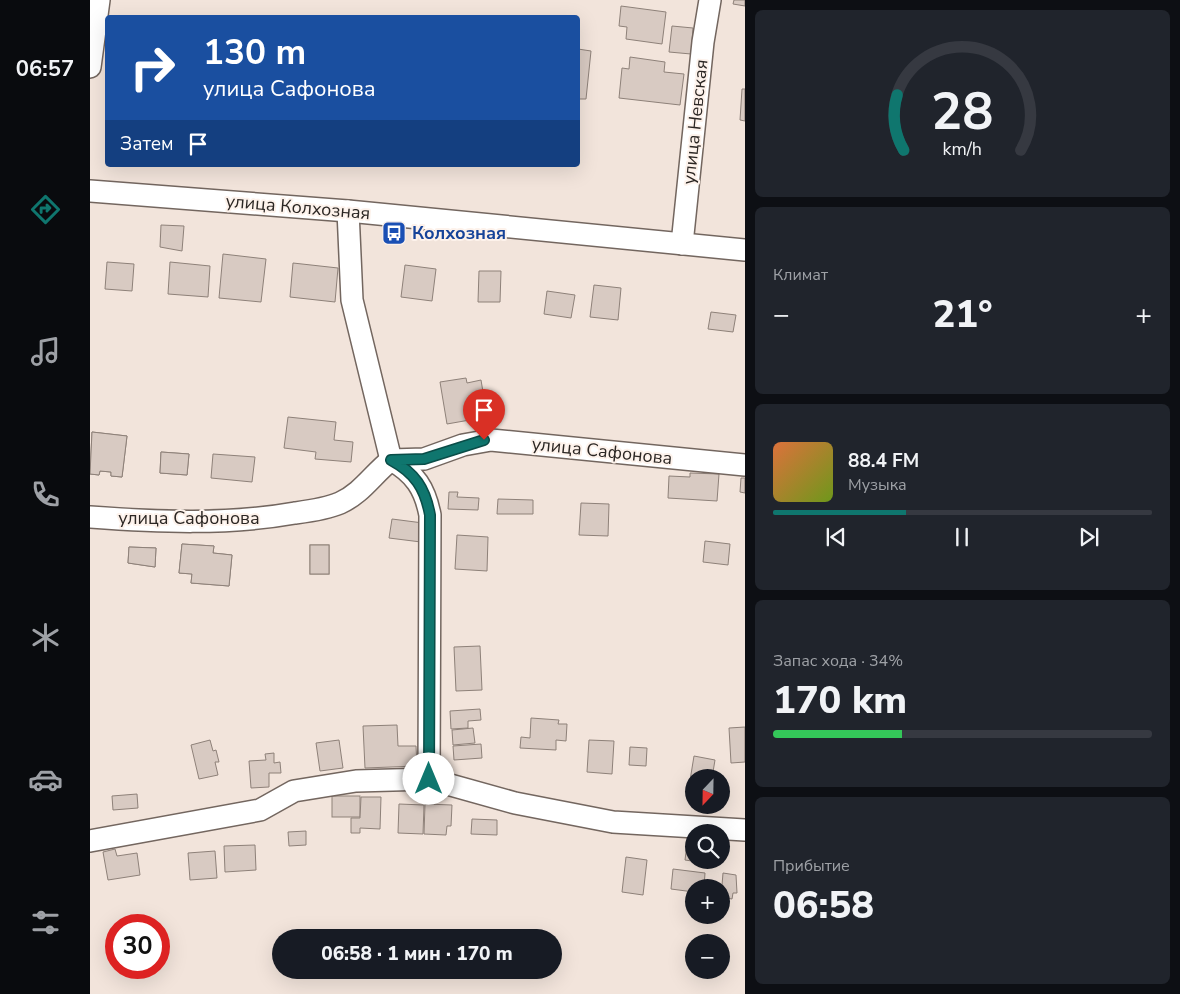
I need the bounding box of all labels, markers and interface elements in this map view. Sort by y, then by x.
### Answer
text: 130 m [203,29,306,76]
icon: right [120,35,185,100]
text: 06:57 [16,54,74,84]
street label: улица Невская [677,58,713,186]
text: улица Сафонова [203,74,376,104]
text: 28 [931,76,994,147]
icon: arrive [184,130,212,158]
text: Затем [120,131,174,157]
text: km/h [943,137,982,161]
street label: улица Колхозная [225,189,371,225]
icon: directions [28,192,63,227]
bus stop icon: Колхозная [381,220,407,246]
place label: Колхозная [412,221,506,245]
text: Климат [773,264,828,286]
text: 21° [932,289,993,340]
text: − [773,296,790,334]
text: + [1135,296,1152,334]
icon: music [28,334,63,369]
pin [463,389,505,440]
icon: arrive [470,396,498,424]
street label: улица Сафонова [530,432,674,470]
text: 88.4 FM [848,448,919,474]
text: Музыка [848,474,907,496]
icon: phone [28,477,63,512]
street label: улица Сафонова [118,506,260,530]
icon: previous [822,523,850,551]
icon: pause [948,523,976,551]
icon: next [1075,523,1103,551]
icon: climate [28,620,63,655]
text: Запас хода · 34% [773,650,903,672]
text: 170 km [773,675,907,726]
position arrow [402,752,454,804]
icon: car [28,762,63,797]
north arrow [685,769,730,814]
map controls [685,769,730,979]
button: search [685,824,730,869]
text: Прибытие [773,855,850,877]
button: + [685,879,730,924]
text: 06:58 [773,880,874,931]
icon: filters [28,905,63,940]
speed limit sign: 30 [105,914,170,979]
button: − [685,934,730,979]
text: 06:58 · 1 мин · 170 m [321,941,513,967]

